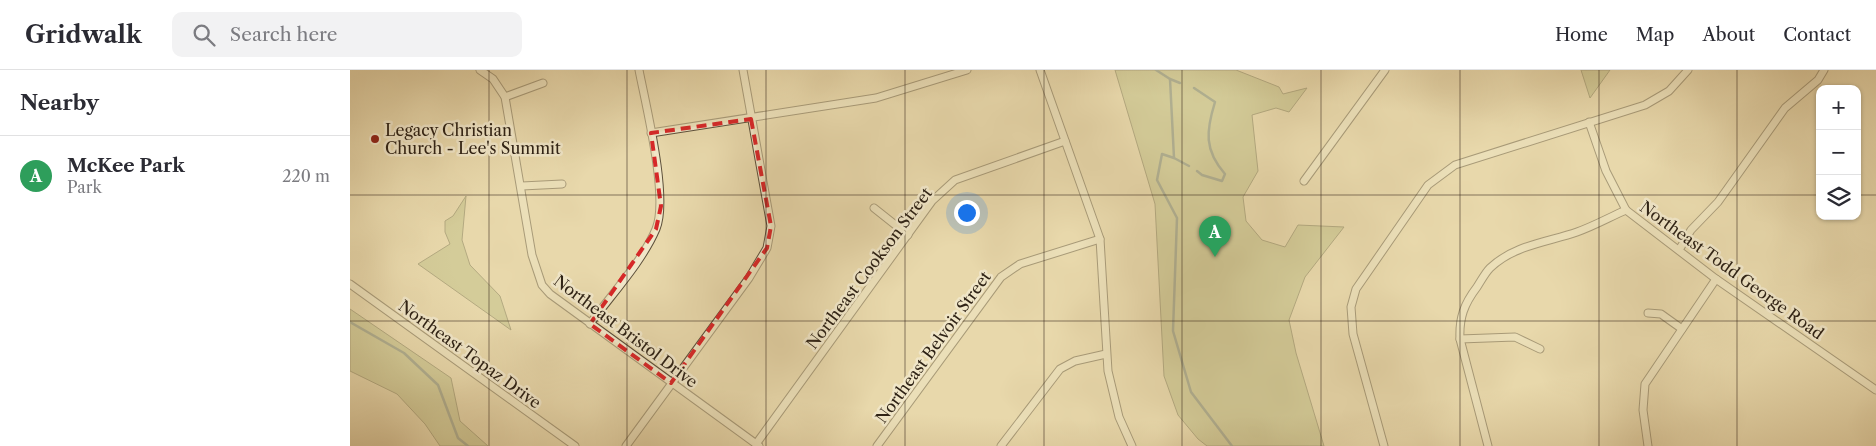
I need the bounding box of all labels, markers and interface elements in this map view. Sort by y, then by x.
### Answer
search box [172,12,522,57]
text: Gridwalk [25,20,142,49]
icon: search [190,21,218,49]
text: Search here [230,23,338,46]
text: Home [1555,24,1608,46]
text: Map [1636,24,1674,46]
text: About [1702,24,1755,46]
text: Contact [1783,24,1851,46]
map controls [1816,85,1861,220]
button: + [1816,85,1861,130]
text: Nearby [20,90,99,115]
place label: Legacy Christian Church - Lee's Summit [385,120,561,158]
button: − [1816,130,1861,175]
marker: Legacy Christian Church - Lee's Summit [369,133,381,145]
text: McKee Park [67,154,185,177]
text: A [30,166,42,186]
text: 220 m [282,166,330,186]
button: layers [1816,175,1861,220]
text: Park [67,177,102,197]
street label: Northeast Cookson Street [802,183,936,353]
street label: Northeast Todd George Road [1636,197,1828,344]
your location [954,200,980,226]
pin: A [1199,216,1231,257]
street label: Northeast Belvoir Street [871,267,995,427]
street label: Northeast Bristol Drive [550,270,702,392]
street label: Northeast Topaz Drive [395,296,545,412]

